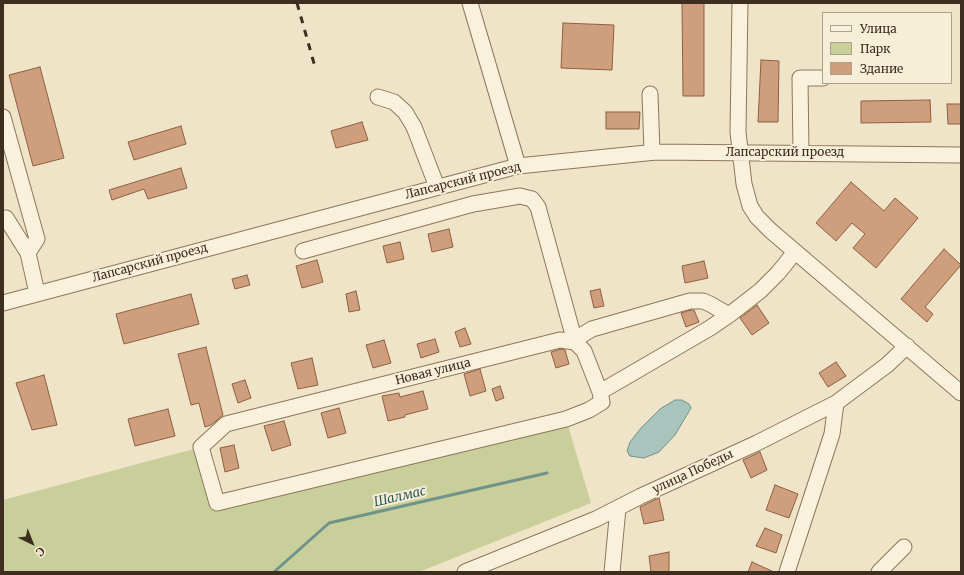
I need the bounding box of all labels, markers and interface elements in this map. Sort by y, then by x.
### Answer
legend [822,12,952,84]
text: Улица [860,21,897,36]
text: Парк [860,41,891,56]
text: Здание [860,61,903,76]
street label: Лапсарский проезд [726,146,844,160]
street label: Лапсарский проезд [404,160,522,202]
street label: Лапсарский проезд [91,241,209,285]
street label: Новая улица [394,356,472,388]
street label: улица Победы [650,447,736,497]
water label: Шалмас [372,483,428,511]
north arrow [12,523,52,563]
text: С [33,544,48,559]

